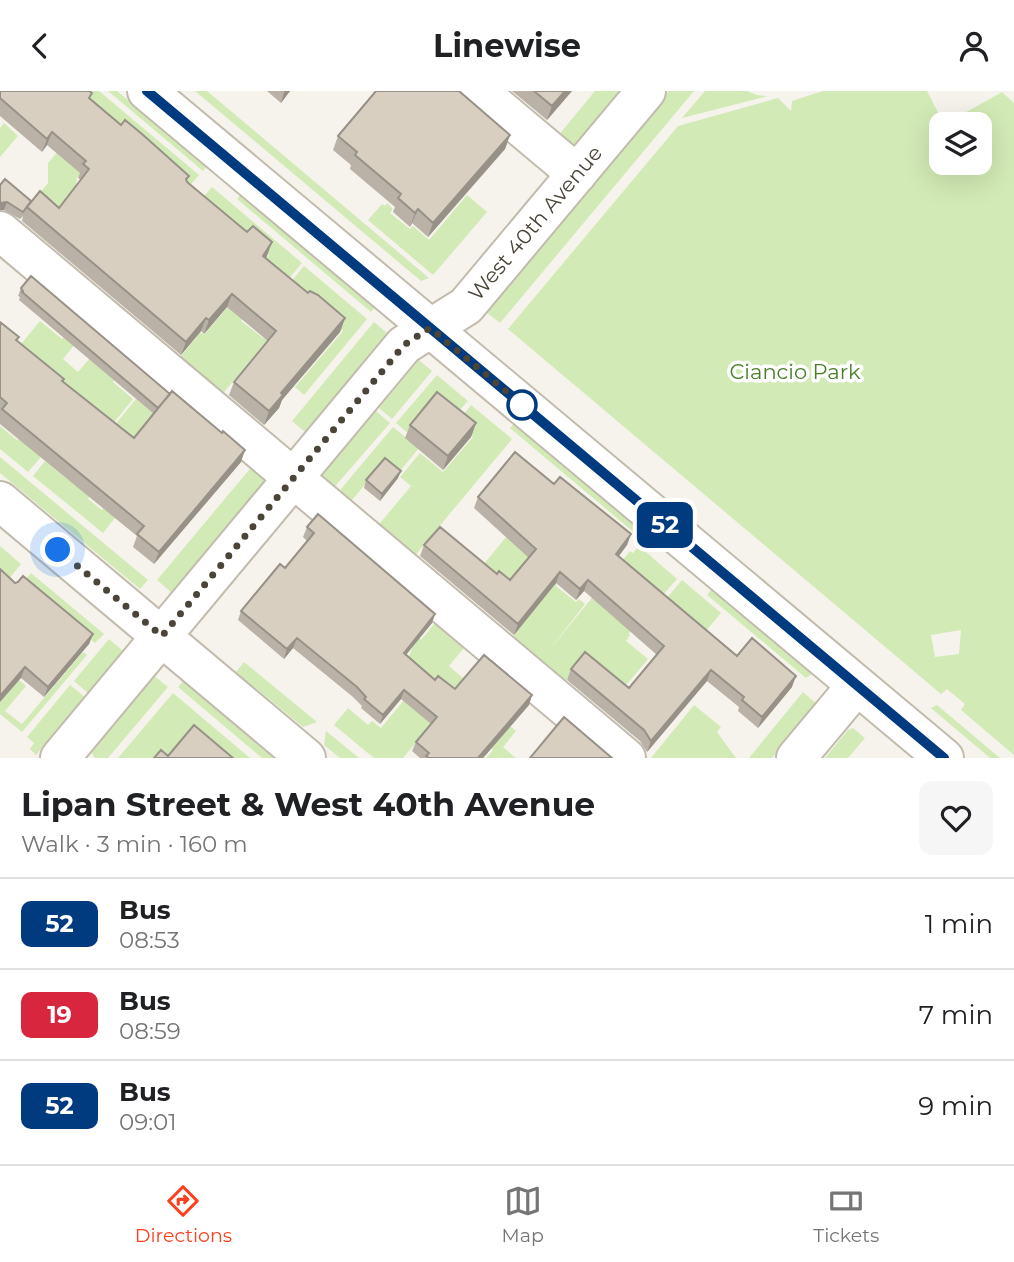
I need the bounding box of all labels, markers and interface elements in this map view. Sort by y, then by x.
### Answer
text: Linewise [433,26,581,65]
icon: back [21,27,59,65]
icon: person [955,27,993,65]
map controls [929,112,992,175]
button: layers [929,112,992,175]
street label: West 40th Avenue [463,140,607,306]
park label: Ciancio Park [729,359,861,384]
unlabelled marker [507,390,537,420]
line badge: 52 [634,502,696,548]
text: 52 [651,510,679,539]
your location [40,532,75,567]
button: heart [919,781,993,855]
text: Lipan Street & West 40th Avenue [21,784,595,824]
text: Walk · 3 min · 160 m [21,830,248,858]
text: Bus [119,894,171,926]
text: 1 min [925,908,993,940]
text: 52 [45,909,74,938]
text: 08:53 [119,926,180,954]
text: Bus [119,985,171,1017]
text: 7 min [919,999,993,1031]
text: 19 [47,1000,72,1029]
text: 08:59 [119,1017,181,1045]
text: Bus [119,1076,171,1108]
text: 9 min [918,1090,993,1122]
text: 52 [45,1091,74,1120]
text: 09:01 [119,1108,177,1136]
tab: Directions [135,1182,232,1247]
tab: Map [502,1182,544,1247]
tab: Tickets [813,1182,879,1247]

